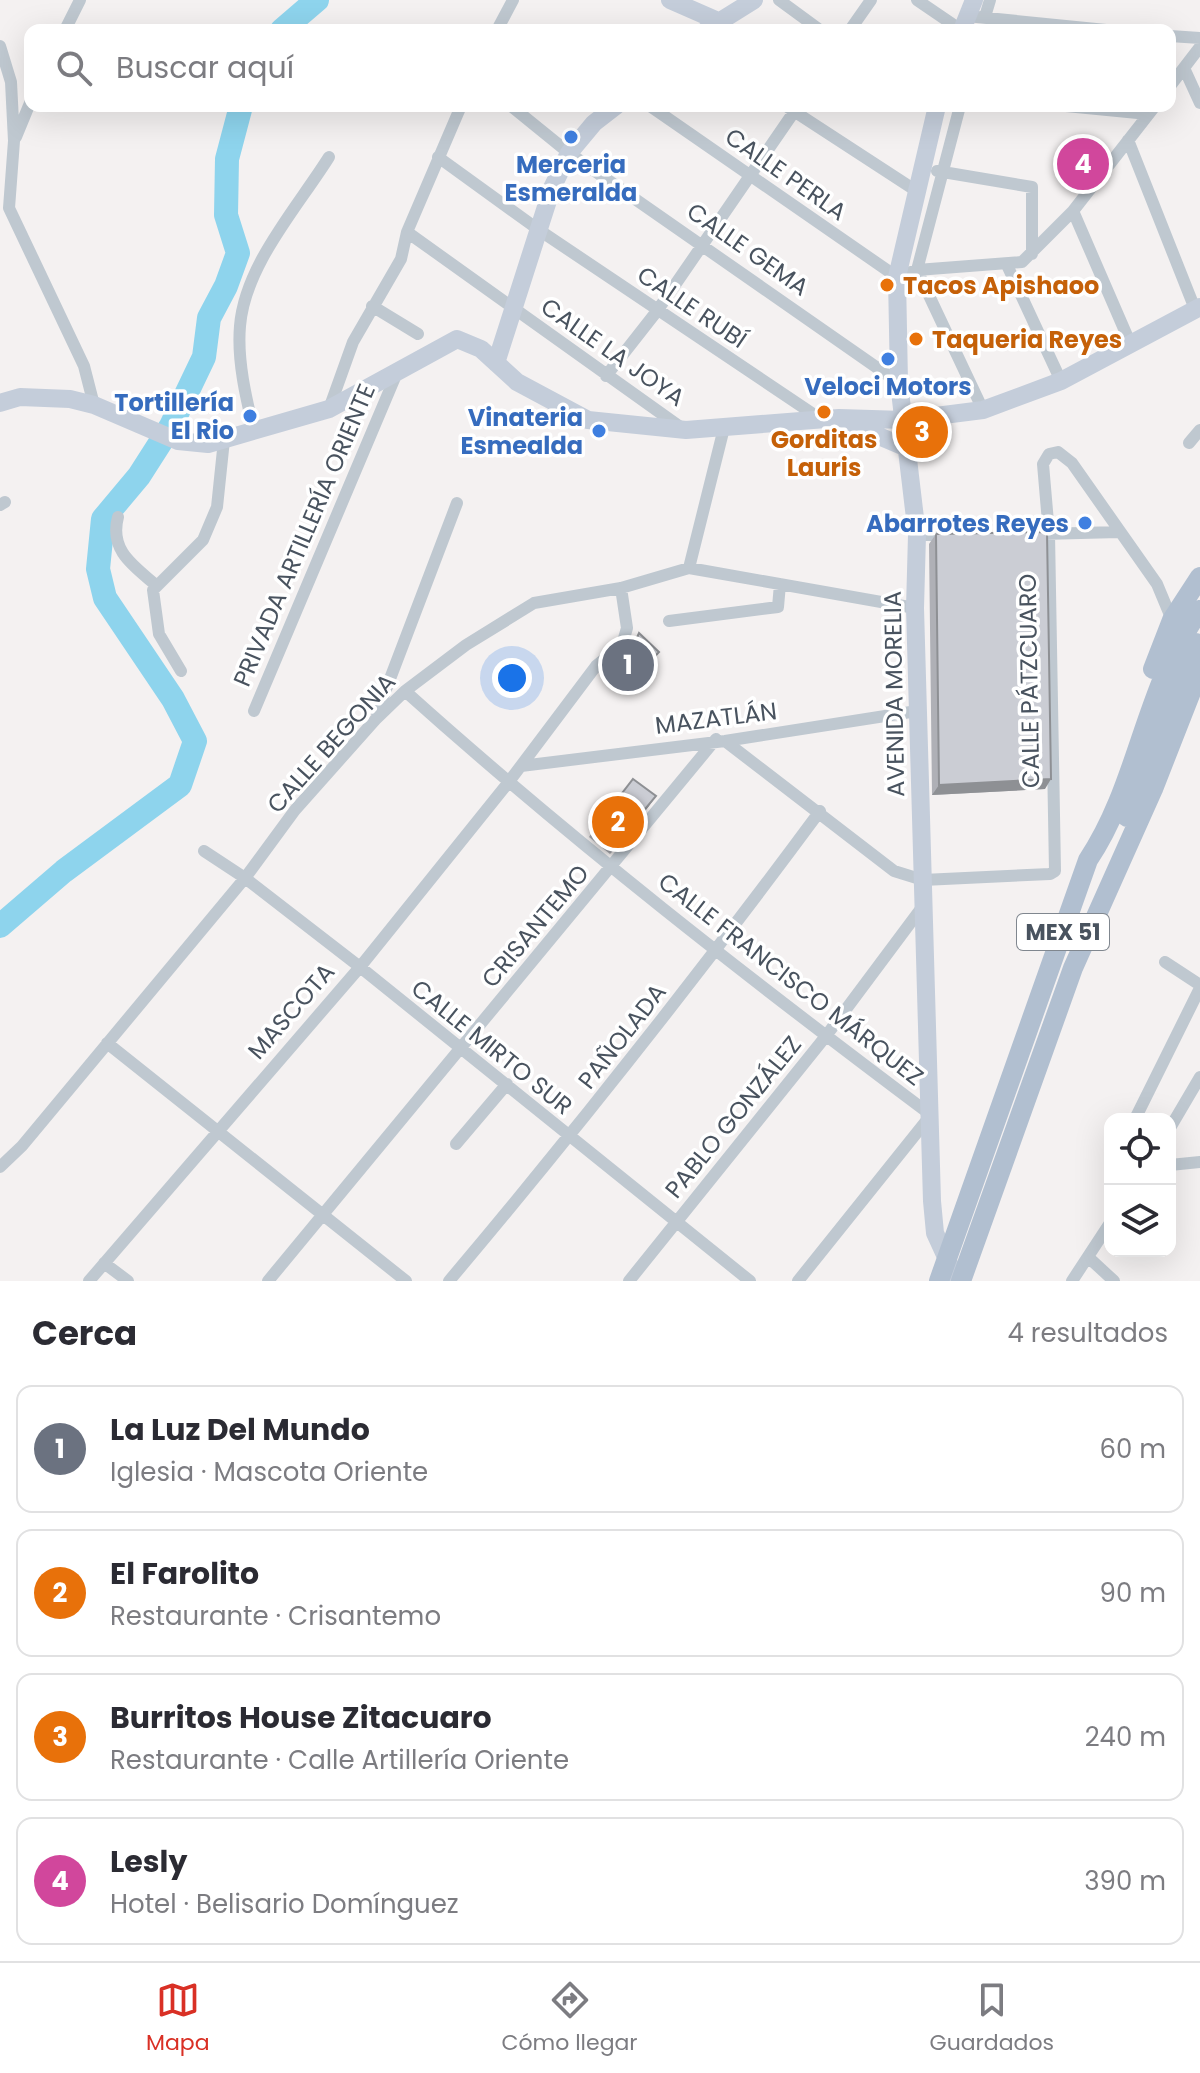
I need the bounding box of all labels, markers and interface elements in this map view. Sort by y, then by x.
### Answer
search box [24,24,1176,112]
icon: search [52,46,96,90]
text: Buscar aquí [116,46,294,89]
street label: CALLE PERLA [719,120,853,228]
marker: Merceria Esmeralda [562,128,580,146]
pin: 4 [1057,134,1109,194]
place label: Merceria Esmeralda [505,148,637,209]
street label: CALLE GEMA [680,195,816,303]
street label: CALLE RUBÍ [631,258,753,356]
place label: Tacos Apishaoo [903,269,1099,302]
marker: Tacos Apishaoo [878,276,896,294]
street label: CALLE LA JOYA [534,290,692,414]
place label: Taqueria Reyes [932,323,1122,356]
marker: Taqueria Reyes [907,330,925,348]
marker: Veloci Motors [879,350,897,368]
place label: Veloci Motors [804,370,972,403]
street label: PRIVADA ARTILLERÍA ORIENTE [225,379,383,691]
place label: Tortillería El Rio [114,386,234,447]
place label: Vinateria Esmealda [460,401,583,462]
pin: 3 [896,402,948,462]
marker: Gorditas Lauris [815,403,833,421]
marker: Tortillería El Rio [241,407,259,425]
marker: Vinateria Esmealda [590,422,608,440]
place label: Gorditas Lauris [771,423,877,484]
place label: Abarrotes Reyes [866,507,1069,540]
marker: Abarrotes Reyes [1076,514,1094,532]
street label: CALLE PÁTZCUARO [1011,573,1047,789]
street label: AVENIDA MORELIA [876,591,912,797]
pin: 1 [602,635,654,695]
your location [492,658,532,698]
street label: CALLE BEGONIA [259,666,403,820]
street label: MAZATLÁN [653,694,779,742]
pin: 2 [592,792,644,852]
street label: CRISANTEMO [474,858,596,994]
street label: CALLE FRANCISCO MÁRQUEZ [652,865,930,1093]
road number: MEX 51 [1017,914,1109,950]
street label: MASCOTA [240,956,342,1066]
street label: CALLE MIRTO SUR [404,972,580,1122]
street label: PAÑOLADA [570,976,674,1096]
street label: PABLO GONZÁLEZ [657,1029,809,1205]
map controls [1104,1113,1176,1257]
button: locate [1104,1113,1176,1185]
button: layers [1104,1185,1176,1257]
text: Cerca [32,1309,137,1357]
text: 4 resultados [1007,1315,1168,1351]
text: La Luz Del Mundo [110,1408,370,1451]
text: 1 [55,1431,65,1467]
text: 60 m [1099,1431,1166,1467]
text: Iglesia · Mascota Oriente [110,1454,428,1490]
text: El Farolito [110,1552,259,1595]
text: 2 [53,1575,67,1611]
text: 90 m [1100,1575,1166,1611]
text: Restaurante · Crisantemo [110,1598,441,1634]
text: Burritos House Zitacuaro [110,1696,492,1739]
text: 3 [52,1719,68,1755]
text: 240 m [1085,1719,1166,1755]
text: Restaurante · Calle Artillería Oriente [110,1742,569,1778]
text: Lesly [110,1840,187,1883]
text: 4 [51,1863,69,1899]
text: 390 m [1084,1863,1166,1899]
text: Hotel · Belisario Domínguez [110,1886,459,1922]
tab: Mapa [146,1978,210,2059]
tab: Cómo llegar [501,1978,638,2059]
tab: Guardados [930,1978,1054,2059]

